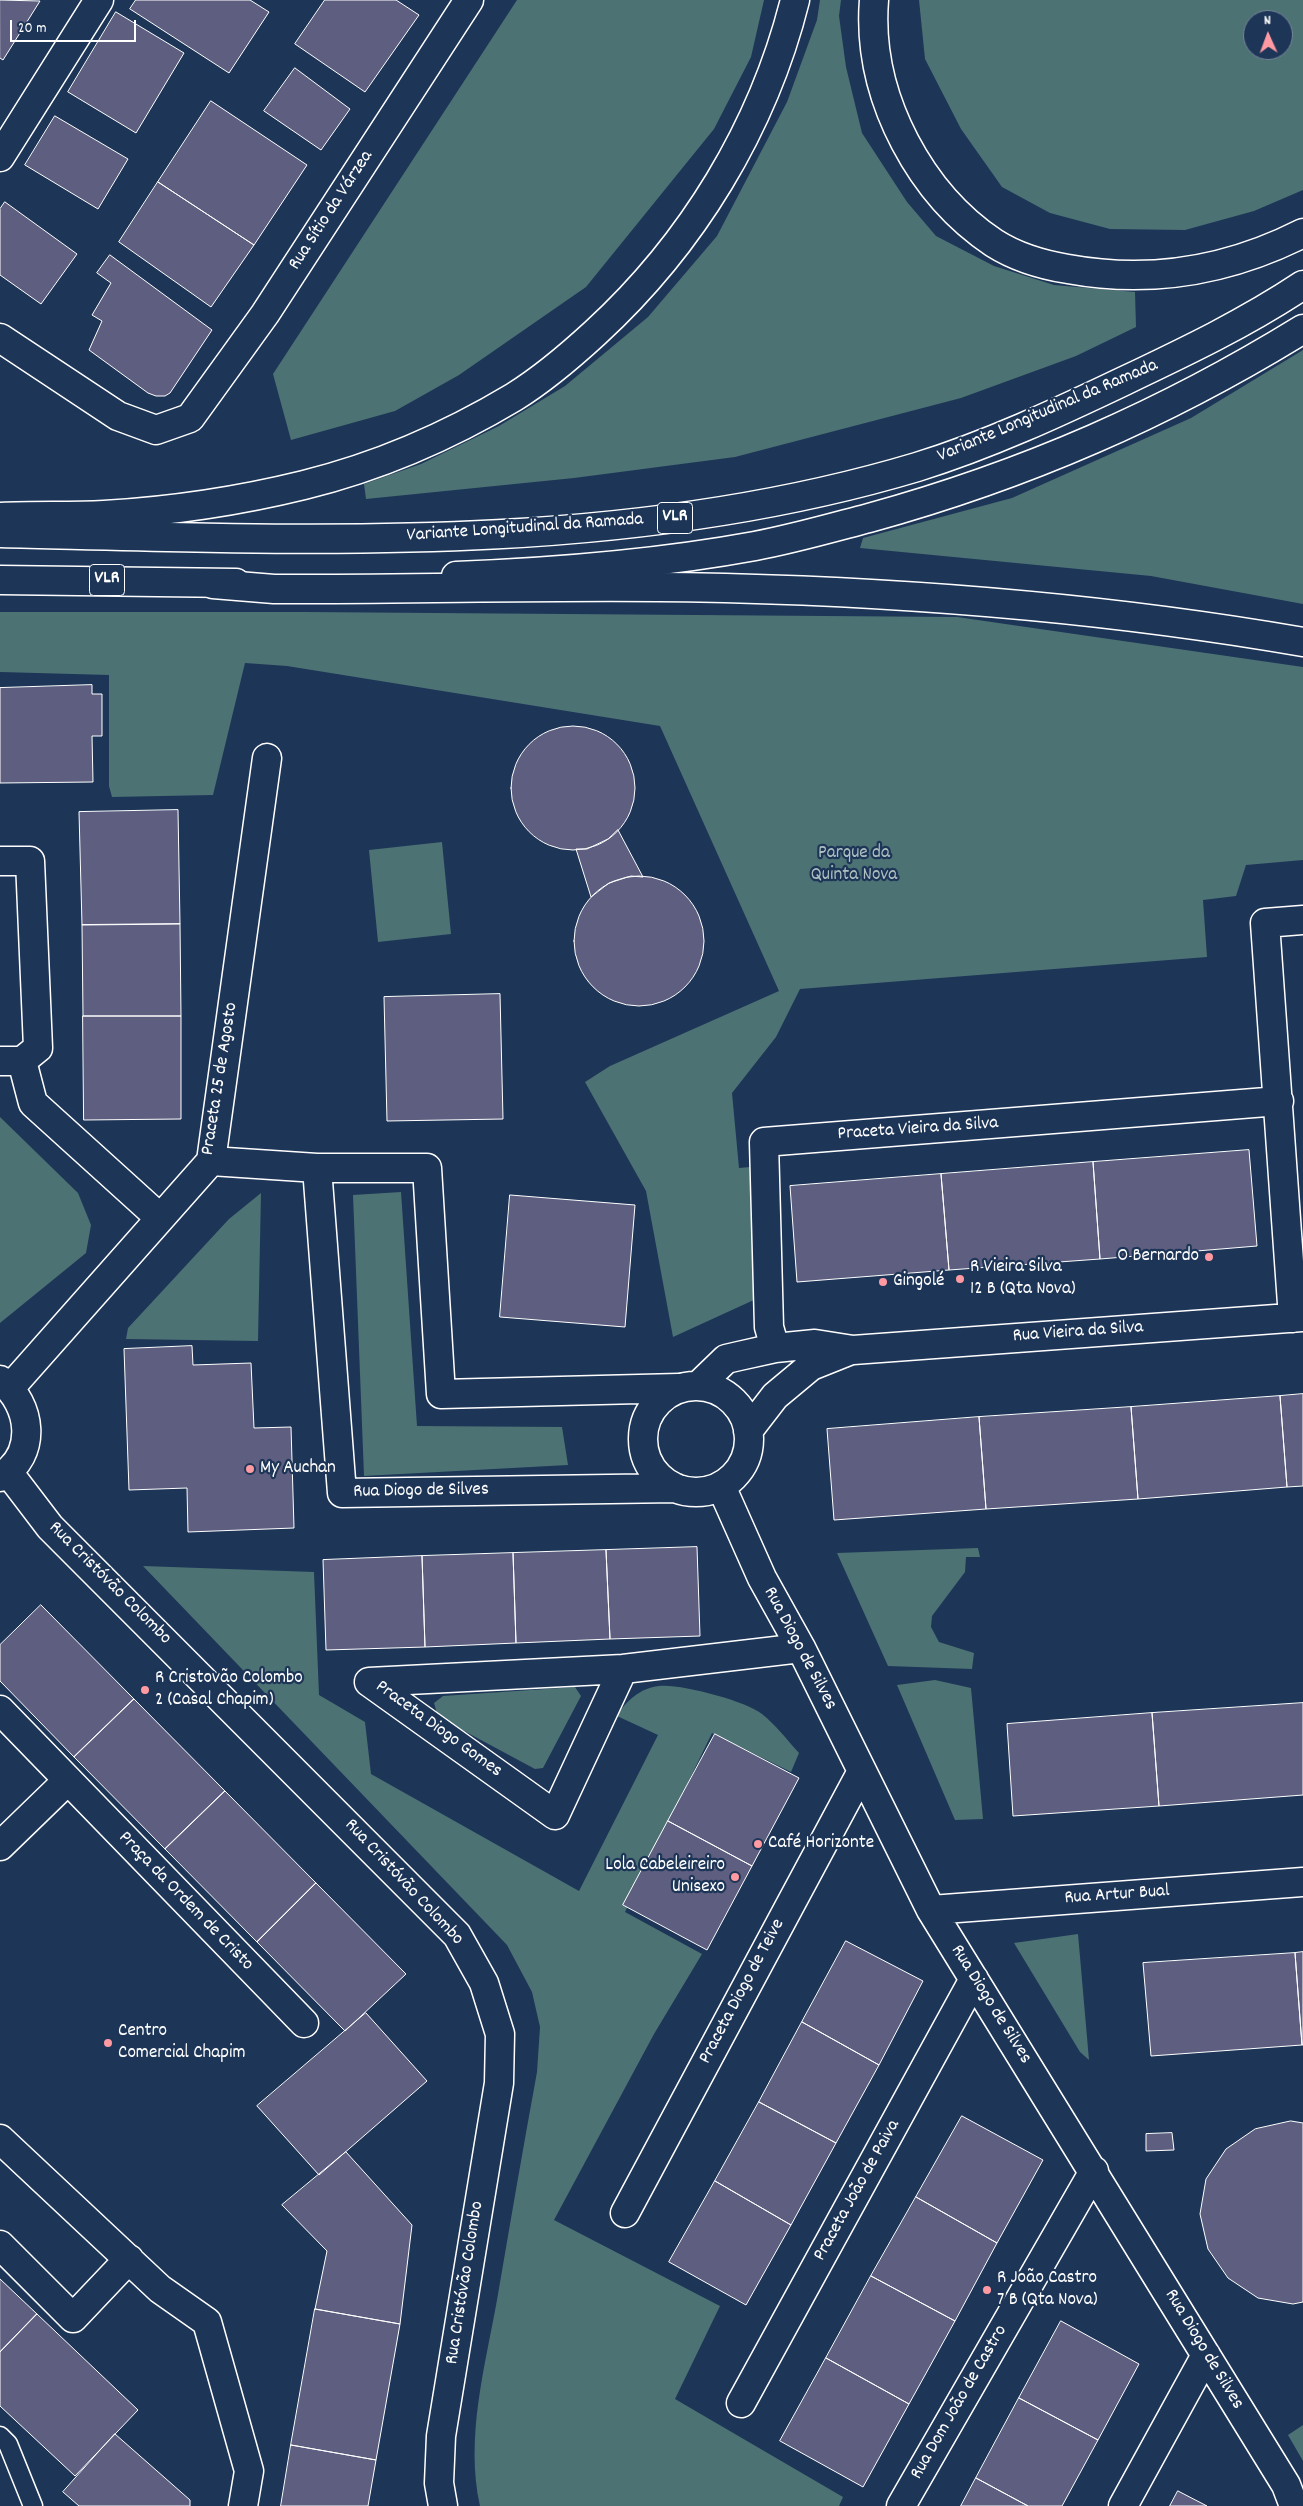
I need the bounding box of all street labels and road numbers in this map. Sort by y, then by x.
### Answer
street label: Rua Sítio da Várzea [285,147,379,275]
street label: Variante Longitudinal da Ramada [934,355,1162,469]
road number: VLR [658,502,692,534]
street label: Variante Longitudinal da Ramada [406,509,644,549]
road number: VLR [90,564,124,596]
street label: Praceta 25 de Agosto [198,1001,244,1157]
street label: Praceta Vieira da Silva [837,1113,999,1147]
street label: Rua Vieira da Silva [1012,1317,1144,1349]
street label: Rua Diogo de Silves [353,1479,489,1505]
street label: Rua Cristóvão Colombo [43,1518,175,1650]
street label: Rua Diogo de Silves [757,1584,841,1714]
street label: Praceta Diogo Gomes [370,1676,506,1784]
street label: Rua Cristóvão Colombo [338,1815,468,1951]
street label: Praça da Ordem de Cristo [112,1827,258,1977]
street label: Rua Artur Bual [1064,1881,1170,1911]
street label: Praceta Diogo de Teive [695,1916,791,2068]
street label: Rua Diogo de Silves [944,1941,1036,2069]
street label: Praceta João de Paiva [810,2116,906,2266]
street label: Rua Cristóvão Colombo [442,2200,490,2366]
street label: Rua Diogo de Silves [1158,2286,1248,2414]
street label: Rua Dom João de Castro [907,2322,1013,2484]

